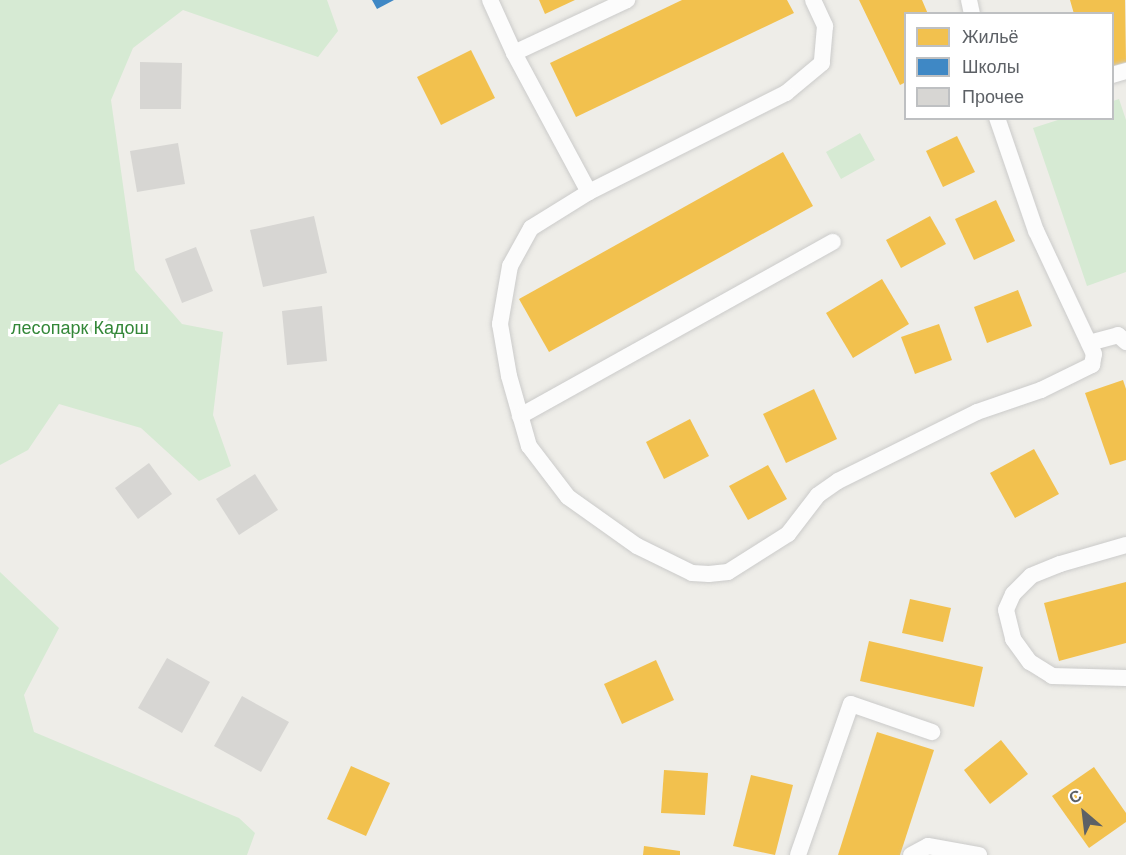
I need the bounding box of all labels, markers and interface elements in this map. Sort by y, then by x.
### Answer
legend [904,12,1114,120]
text: Жильё [962,27,1019,47]
text: Школы [962,57,1020,77]
text: Прочее [962,87,1024,107]
park label: лесопарк Кадош [11,317,149,339]
north arrow [1054,783,1114,843]
text: С [1066,786,1084,807]

